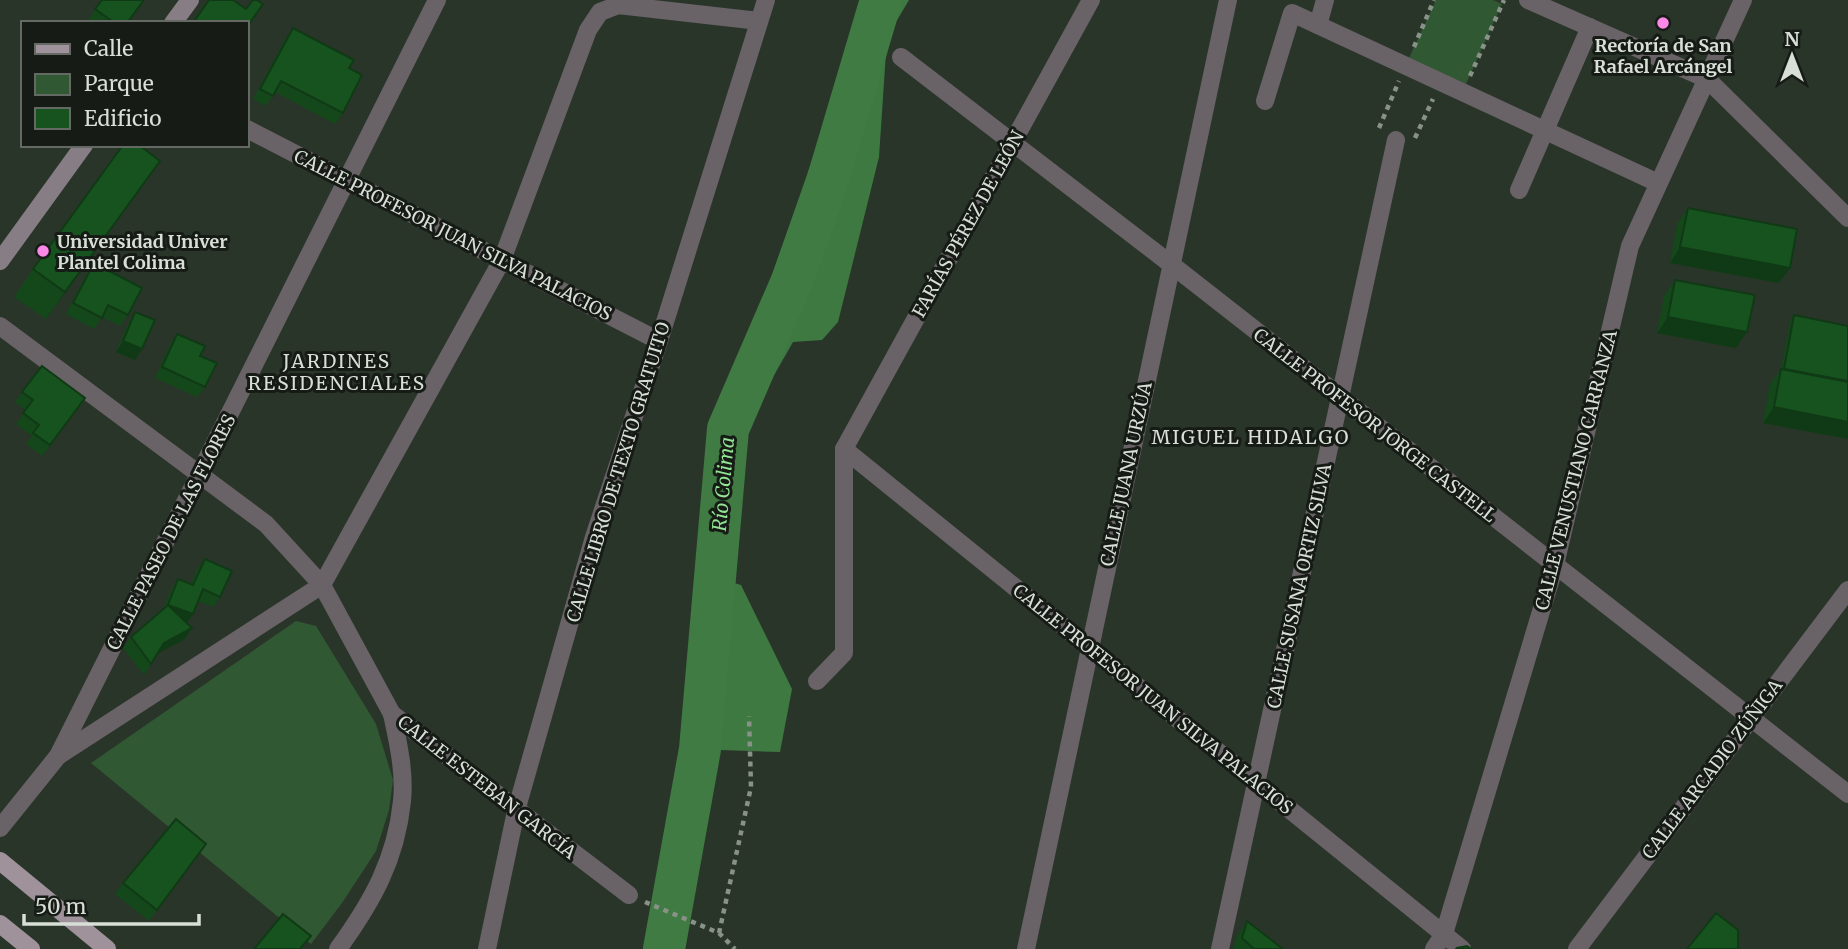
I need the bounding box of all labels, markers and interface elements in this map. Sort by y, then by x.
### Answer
marker: Rectoría de San Rafael Arcángel [1655,15,1671,31]
legend [21,21,248,147]
north arrow [1757,21,1827,91]
text: N [1784,27,1800,51]
place label: Rectoría de San Rafael Arcángel [1594,34,1733,78]
text: Calle [84,35,133,62]
text: Parque [84,70,154,97]
text: Edificio [84,105,161,132]
street label: FARÍAS PÉREZ DE LEÓN [907,127,1029,321]
street label: CALLE PROFESOR JUAN SILVA PALACIOS [290,144,616,326]
place label: Universidad Univer Plantel Colima [57,230,228,274]
marker: Universidad Univer Plantel Colima [35,243,51,259]
street label: CALLE LIBRO DE TEXTO GRATUITO [561,319,675,625]
street label: CALLE PROFESOR JORGE CASTELL [1249,323,1501,527]
street label: CALLE VENUSTIANO CARRANZA [1530,327,1622,613]
district label: JARDINES RESIDENCIALES [248,349,426,395]
street label: CALLE JUANA URZÚA [1095,379,1157,568]
street label: CALLE PASEO DE LAS FLORES [101,410,241,654]
district label: MIGUEL HIDALGO [1151,425,1351,449]
water label: Río Colima [707,436,739,532]
street label: CALLE SUSANA ORTIZ SILVA [1262,461,1336,710]
street label: CALLE PROFESOR JUAN SILVA PALACIOS [1008,579,1298,819]
street label: CALLE ARCADIO ZÚÑIGA [1637,674,1787,863]
street label: CALLE ESTEBAN GARCÍA [393,710,581,864]
scale bar [24,883,200,927]
text: 50 m [35,893,86,920]

